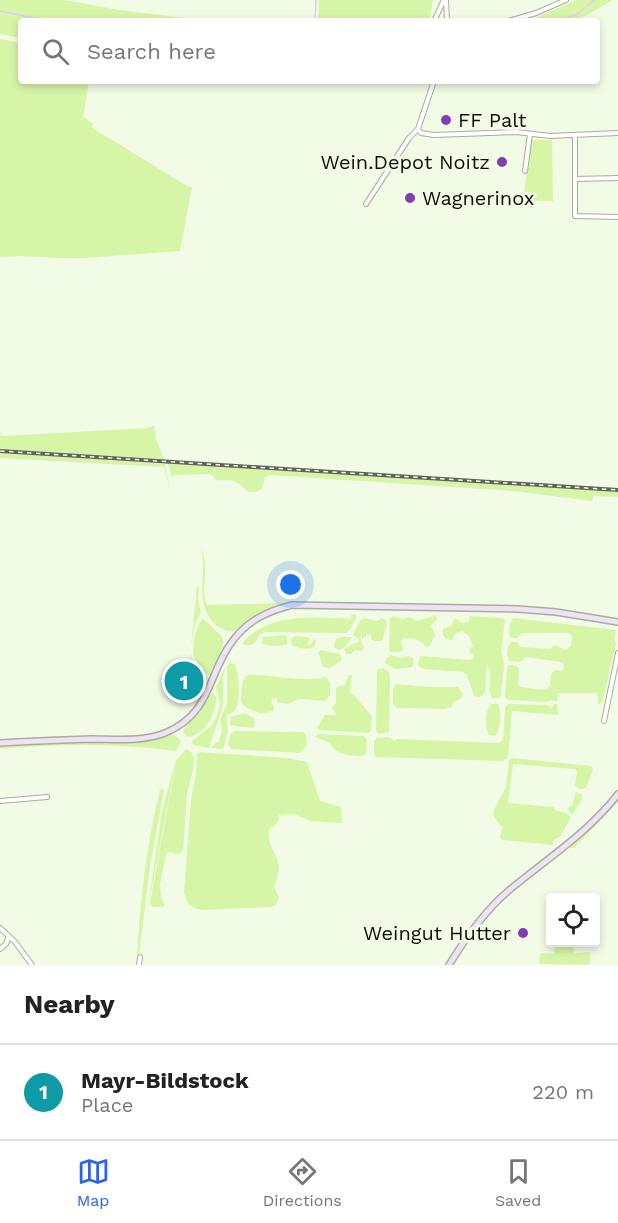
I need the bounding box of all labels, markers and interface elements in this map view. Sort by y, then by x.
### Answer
search box [18,18,600,84]
icon: search [39,35,72,68]
text: Search here [87,39,216,64]
place label: FF Palt [458,108,527,132]
marker: FF Palt [439,113,453,127]
place label: Wein.Depot Noitz [320,150,490,174]
marker: Wein.Depot Noitz [495,155,509,169]
place label: Wagnerinox [422,186,534,210]
marker: Wagnerinox [403,191,417,205]
your location [276,570,305,599]
pin: 1 [164,658,204,704]
map controls [546,893,600,947]
button: locate [546,893,600,947]
place label: Weingut Hutter [363,921,511,945]
marker: Weingut Hutter [516,926,530,940]
text: Nearby [24,989,115,1019]
text: Mayr-Bildstock [81,1068,249,1093]
text: 1 [39,1080,48,1104]
text: 220 m [532,1080,594,1104]
text: Place [81,1093,133,1117]
tab: Map [77,1155,110,1210]
tab: Directions [263,1155,342,1210]
tab: Saved [495,1155,541,1210]

